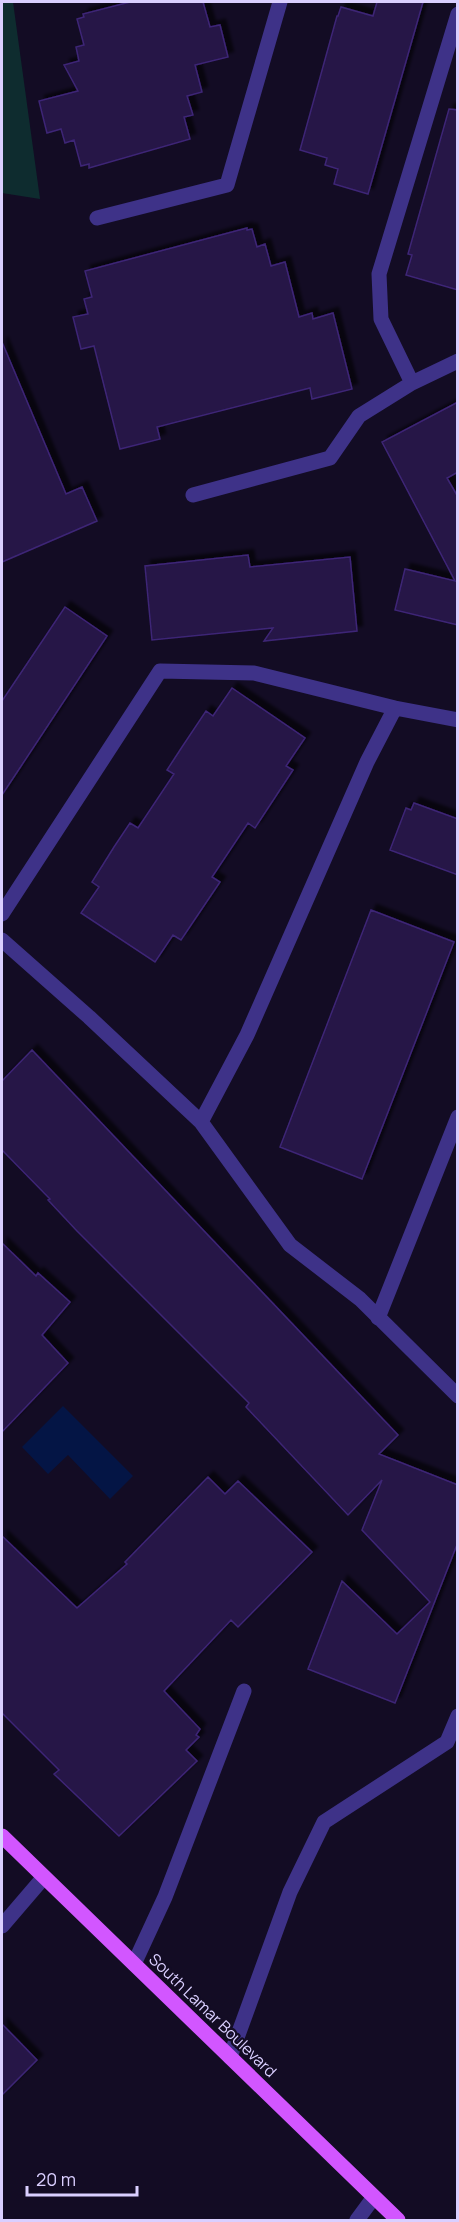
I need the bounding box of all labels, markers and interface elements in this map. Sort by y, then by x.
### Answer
street label: South Lamar Boulevard [144,1948,282,2082]
scale bar [27,2159,136,2197]
text: 20 m [36,2167,76,2191]

